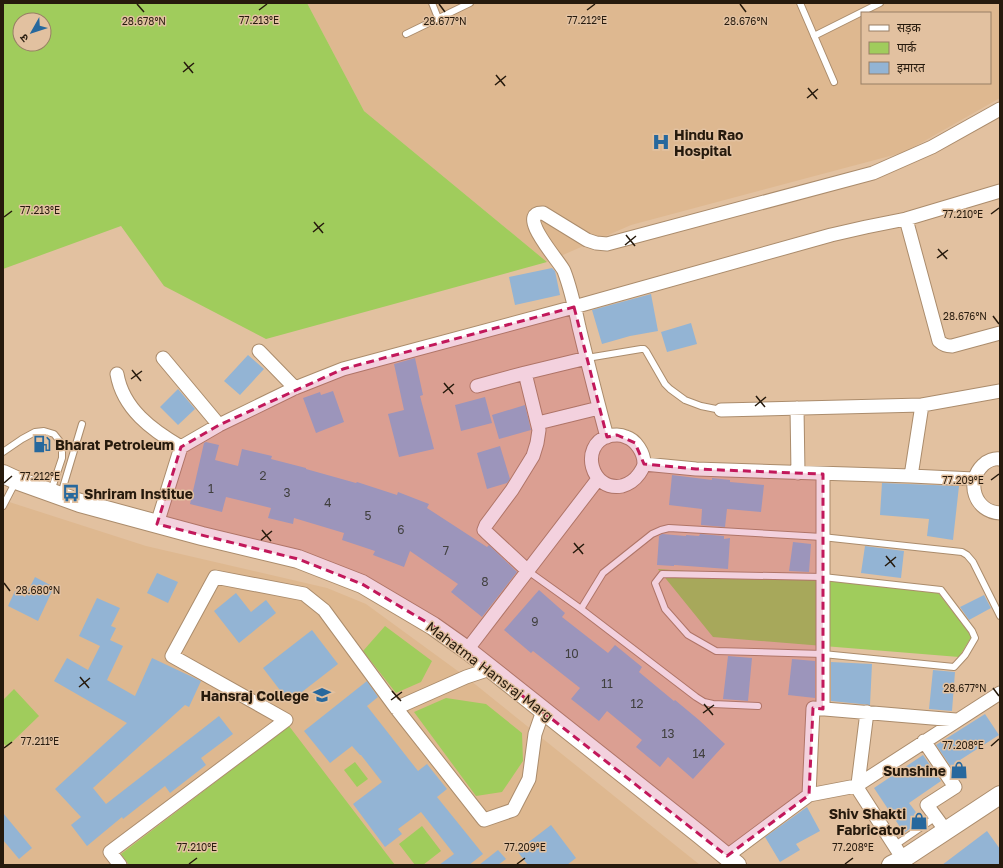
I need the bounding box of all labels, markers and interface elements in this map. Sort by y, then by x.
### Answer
north arrow [12,12,52,52]
legend [861,12,991,84]
text: 77.213°E [239,14,279,26]
text: 77.212°E [567,14,607,26]
text: 28.678°N [122,15,166,27]
text: 28.677°N [423,15,467,27]
text: 28.676°N [724,15,768,27]
text: सड़क [897,20,922,35]
text: उ [16,32,31,45]
text: पार्क [897,40,917,55]
text: इमारत [897,60,926,75]
place label: Hindu Rao Hospital [674,126,743,159]
hospital icon: Hindu Rao Hospital [651,132,671,152]
text: 77.213°E [20,204,60,216]
text: 77.210°E [943,208,983,220]
text: 28.676°N [943,310,987,322]
fuel station icon: Bharat Petroleum [32,434,52,454]
place label: Bharat Petroleum [55,436,174,453]
house number: 2 [260,468,267,483]
text: 77.212°E [20,470,60,482]
text: 77.209°E [942,474,984,486]
house number: 1 [208,481,214,496]
bus stop icon: Shriram Institue [61,483,81,503]
place label: Shriram Institue [84,485,193,502]
house number: 3 [283,485,291,500]
house number: 4 [324,495,332,510]
house number: 5 [365,508,372,523]
house number: 6 [397,522,405,537]
house number: 7 [443,543,449,558]
house number: 8 [481,574,489,589]
text: 28.680°N [16,584,60,596]
house number: 9 [531,614,539,629]
street label: Mahatma Hansraj Marg [423,618,557,724]
house number: 10 [565,646,579,661]
house number: 11 [601,676,613,691]
text: 28.677°N [943,682,987,694]
school or university icon: Hansraj College [312,685,332,705]
place label: Hansraj College [200,687,309,704]
house number: 12 [631,696,643,711]
house number: 13 [662,726,674,741]
text: 77.211°E [21,735,59,747]
text: 77.208°E [942,739,984,751]
house number: 14 [692,746,706,761]
shop icon: Sunshine [949,760,969,780]
place label: Sunshine [883,762,946,779]
place label: Shiv Shakti Fabricator [829,805,907,838]
shop icon: Shiv Shakti Fabricator [909,811,929,831]
text: 77.210°E [177,841,217,853]
text: 77.209°E [504,841,546,853]
text: 77.208°E [832,841,874,853]

